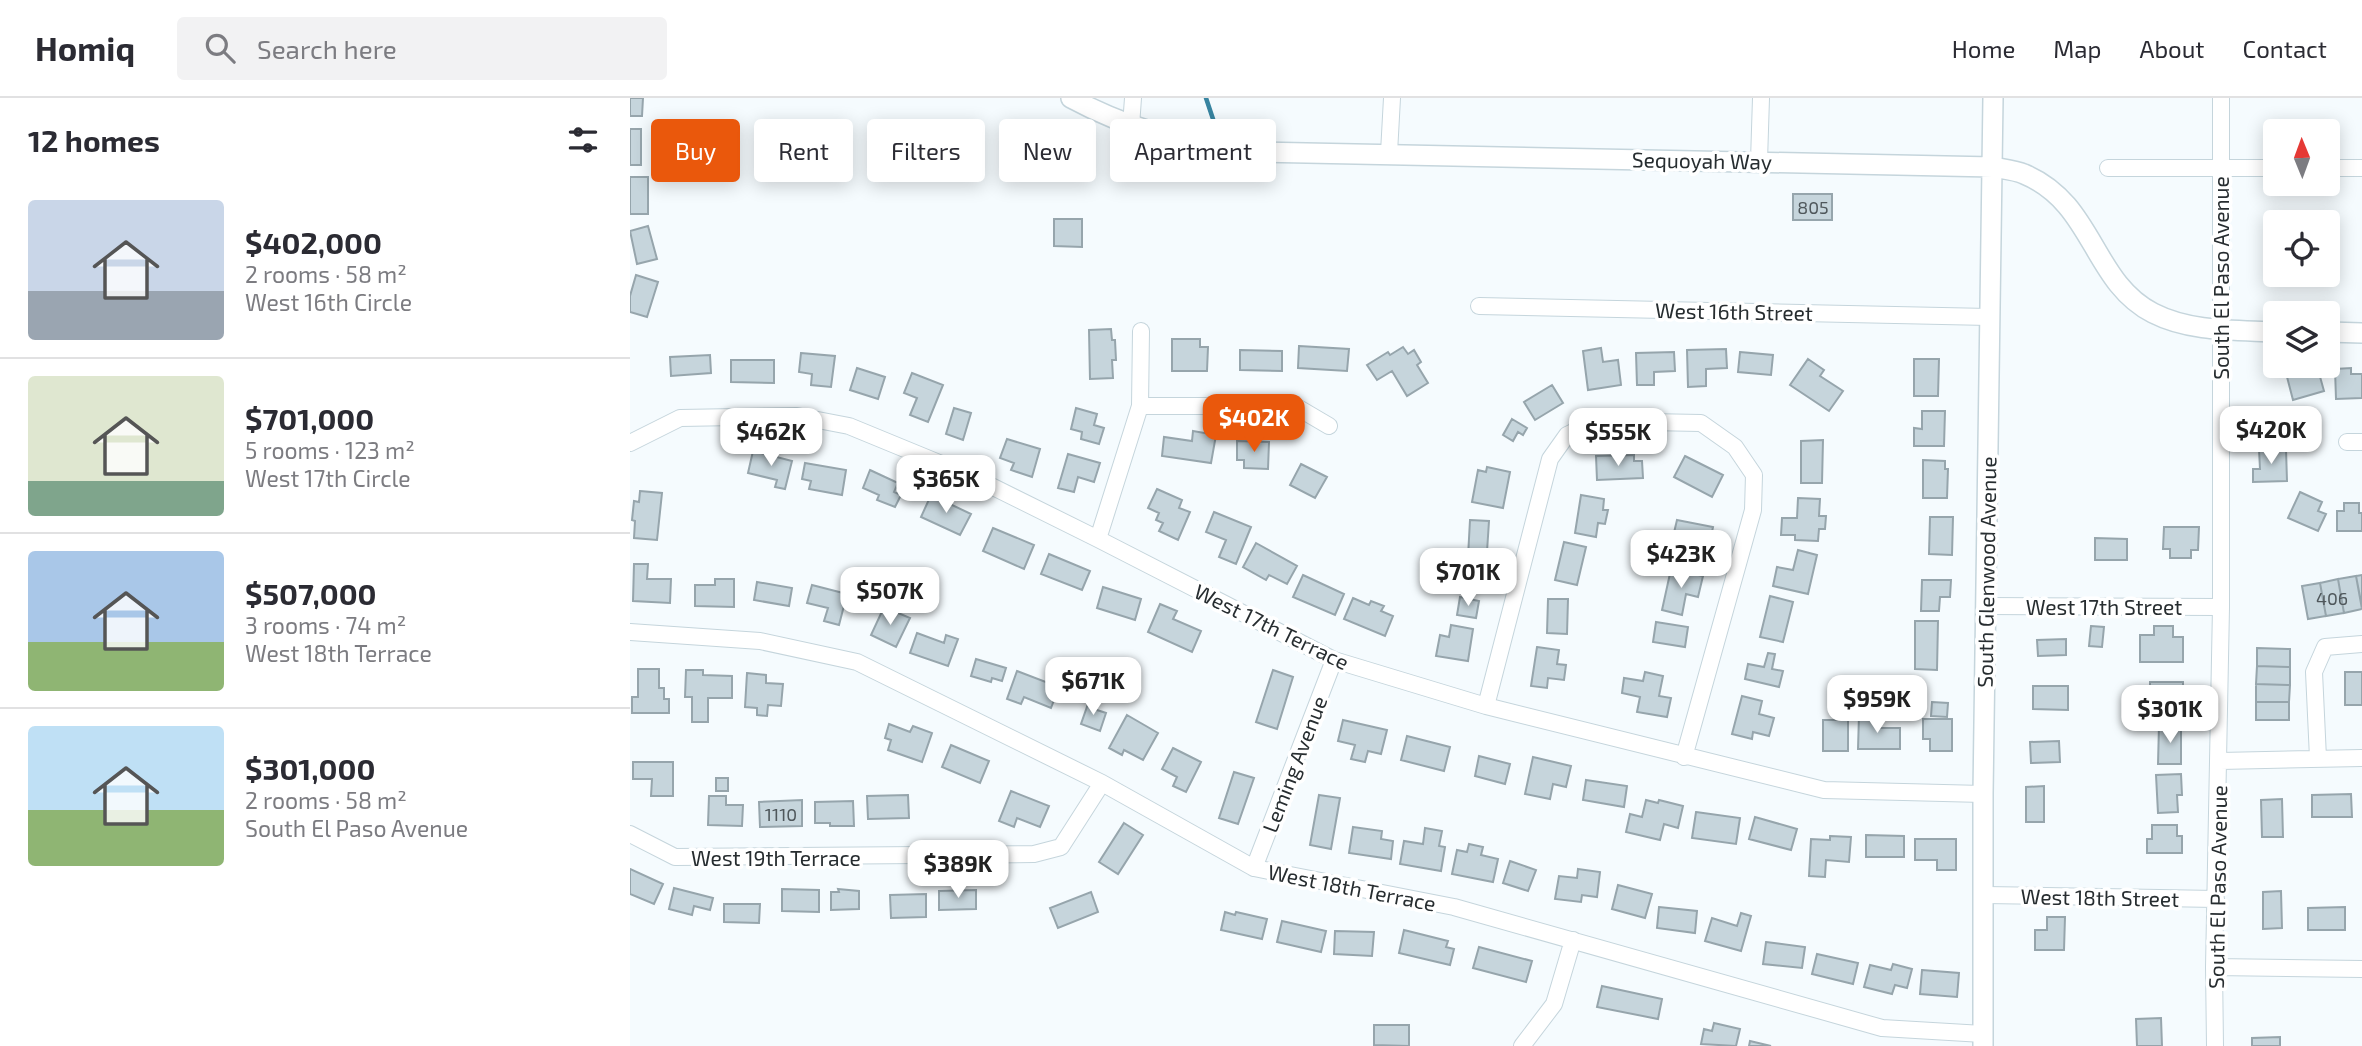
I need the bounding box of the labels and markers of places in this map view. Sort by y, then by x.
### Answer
pin: $402K [1205,394,1303,454]
pin: $420K [2222,406,2320,466]
pin: $462K [722,408,820,468]
pin: $555K [1569,408,1667,468]
pin: $365K [897,456,995,515]
pin: $423K [1632,531,1730,590]
pin: $701K [1419,548,1517,608]
pin: $507K [841,568,939,627]
pin: $671K [1044,658,1142,717]
pin: $959K [1828,676,1926,735]
pin: $301K [2121,686,2219,745]
pin: $389K [909,840,1007,900]

